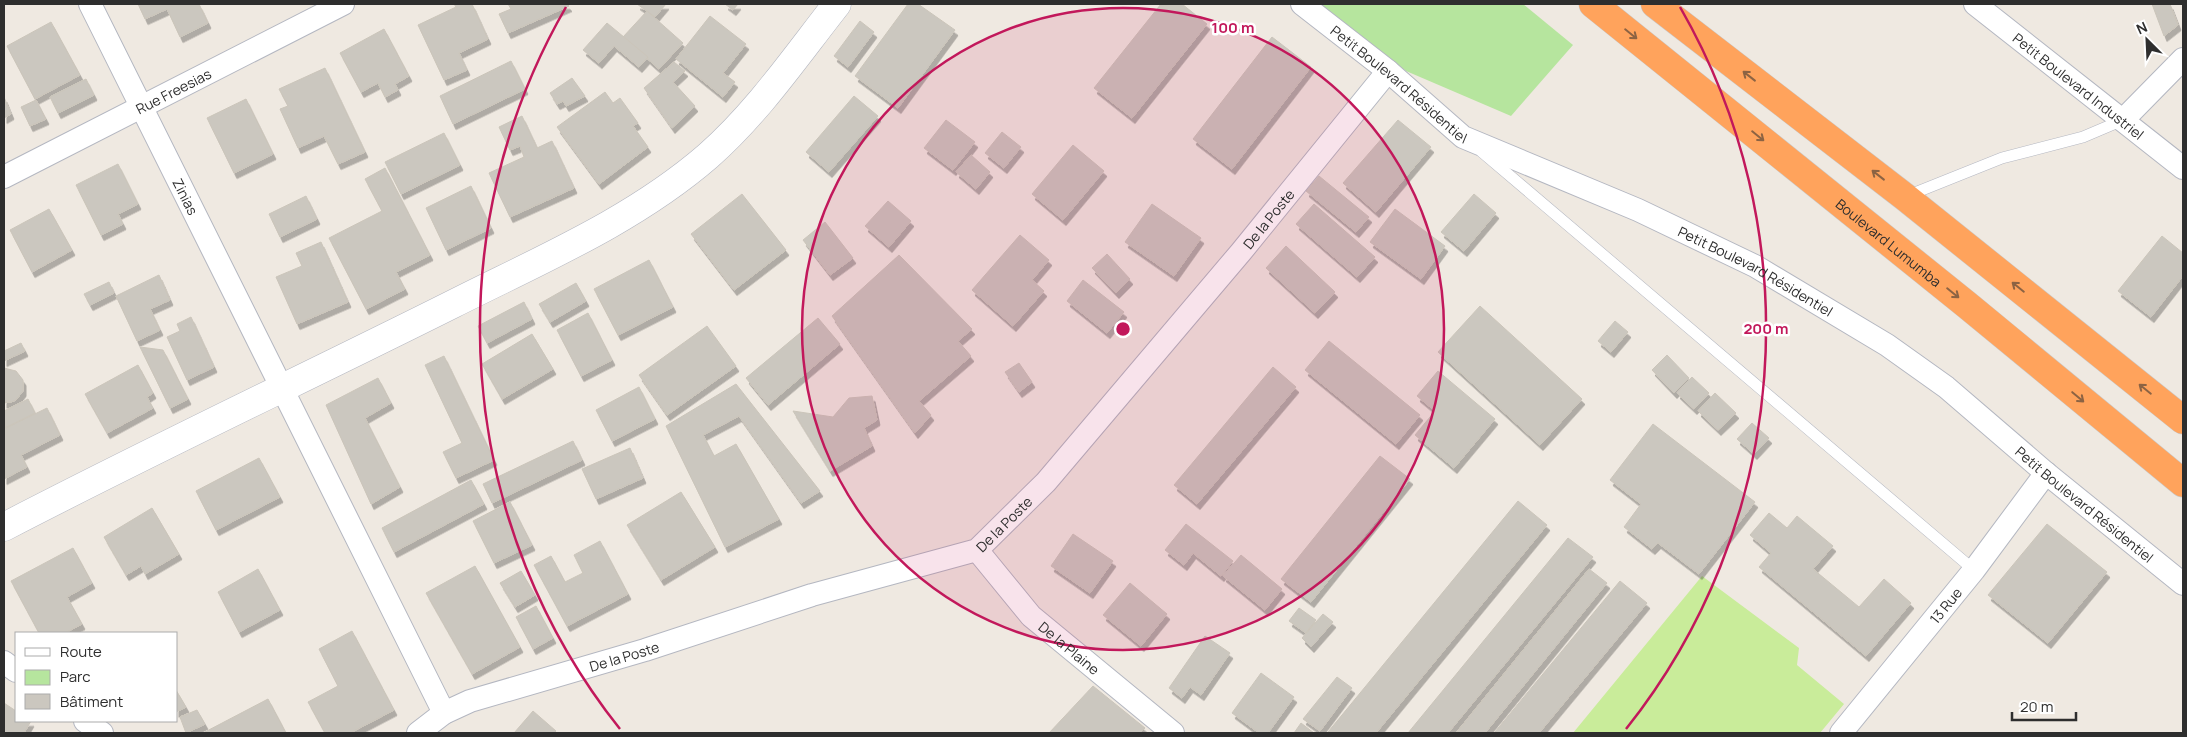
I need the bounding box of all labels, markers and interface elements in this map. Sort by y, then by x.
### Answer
north arrow [2122,15,2172,65]
text: 100 m [1212,17,1254,38]
text: N [2133,17,2150,38]
street label: Petit Boulevard Résidentiel [1327,21,1470,147]
street label: Petit Boulevard Industriel [2009,28,2148,143]
one-way arrow [1625,29,1638,40]
street label: Rue Freesias [132,63,214,118]
one-way arrow [1743,71,1756,82]
one-way arrow [1751,131,1764,142]
one-way arrow [1872,170,1885,181]
street label: Zinias [169,175,203,218]
street label: De la Poste [1238,185,1298,252]
street label: Boulevard Lumumba [1832,194,1946,291]
street label: Petit Boulevard Résidentiel [1675,221,1837,320]
one-way arrow [2012,282,2025,293]
one-way arrow [1946,287,1959,298]
text: 200 m [1743,318,1789,339]
centre of rings [1114,320,1132,338]
one-way arrow [2139,384,2152,395]
one-way arrow [2071,391,2084,403]
street label: Petit Boulevard Résidentiel [2012,442,2158,566]
street label: De la Poste [971,492,1036,556]
street label: 13 Rue [1925,583,1966,627]
street label: De la Plaine [1035,617,1104,678]
legend [15,632,178,722]
street label: De la Poste [587,637,661,675]
text: Route [60,641,102,662]
text: Parc [60,666,91,687]
scale bar [2012,690,2076,722]
text: Bâtiment [60,691,123,712]
text: 20 m [2020,696,2053,717]

